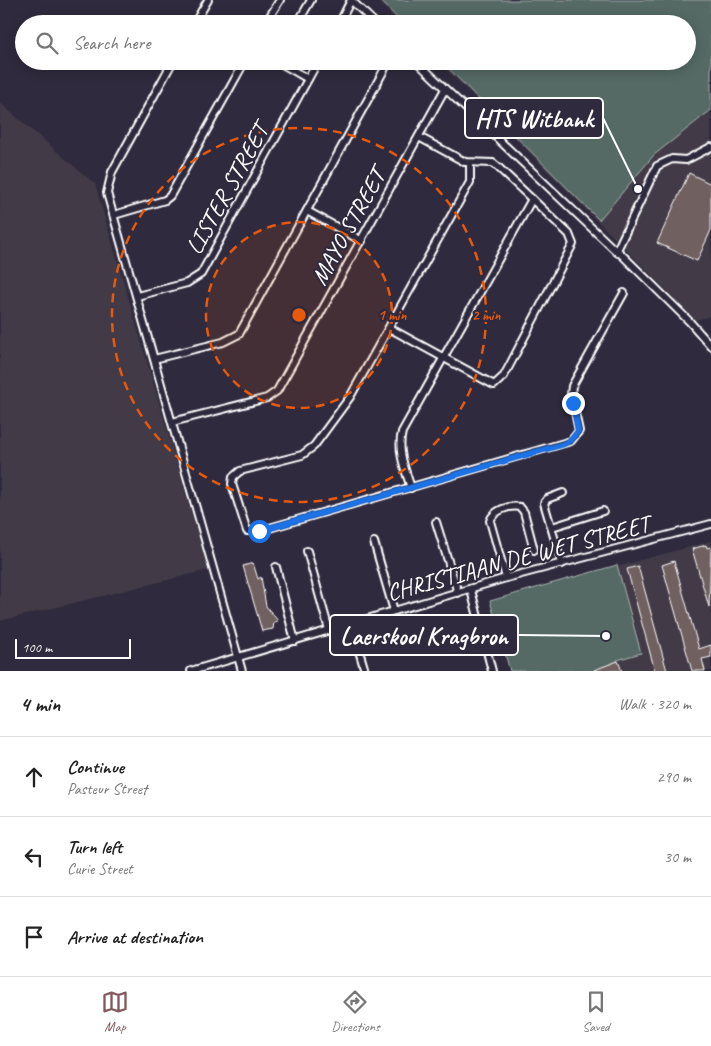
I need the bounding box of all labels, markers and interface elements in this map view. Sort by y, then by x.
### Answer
search box [15,15,696,70]
icon: search [33,29,61,57]
text: Search here [73,31,150,55]
callout: HTS Witbank [465,98,603,138]
text: HTS Witbank [475,103,596,135]
street label: LISTER STREET [179,113,278,259]
street label: MAYO STREET [304,159,395,290]
centre of rings [290,306,308,324]
text: 1 min [378,306,407,325]
text: 2 min [472,306,501,325]
route end [562,392,585,415]
street label: CHRISTIAAN DE WET STREET [383,507,658,608]
route start [248,520,271,543]
callout: Laerskool Kragbron [330,615,518,655]
text: Laerskool Kragbron [340,620,509,652]
scale bar [15,636,131,659]
text: 100 m [22,639,52,656]
text: 4 min [20,691,60,717]
text: Walk · 320 m [619,694,691,714]
text: Continue [67,755,124,779]
icon: ahead [20,763,48,791]
text: 290 m [657,767,691,787]
text: Pasteur Street [67,779,147,799]
text: Turn left [67,835,122,859]
icon: left [20,843,48,871]
text: 30 m [664,847,691,867]
text: Curie Street [67,859,133,879]
icon: arrive [20,923,48,951]
text: Arrive at destination [67,925,203,949]
tab: Map [101,988,129,1035]
tab: Directions [331,988,380,1035]
tab: Saved [582,988,610,1035]

